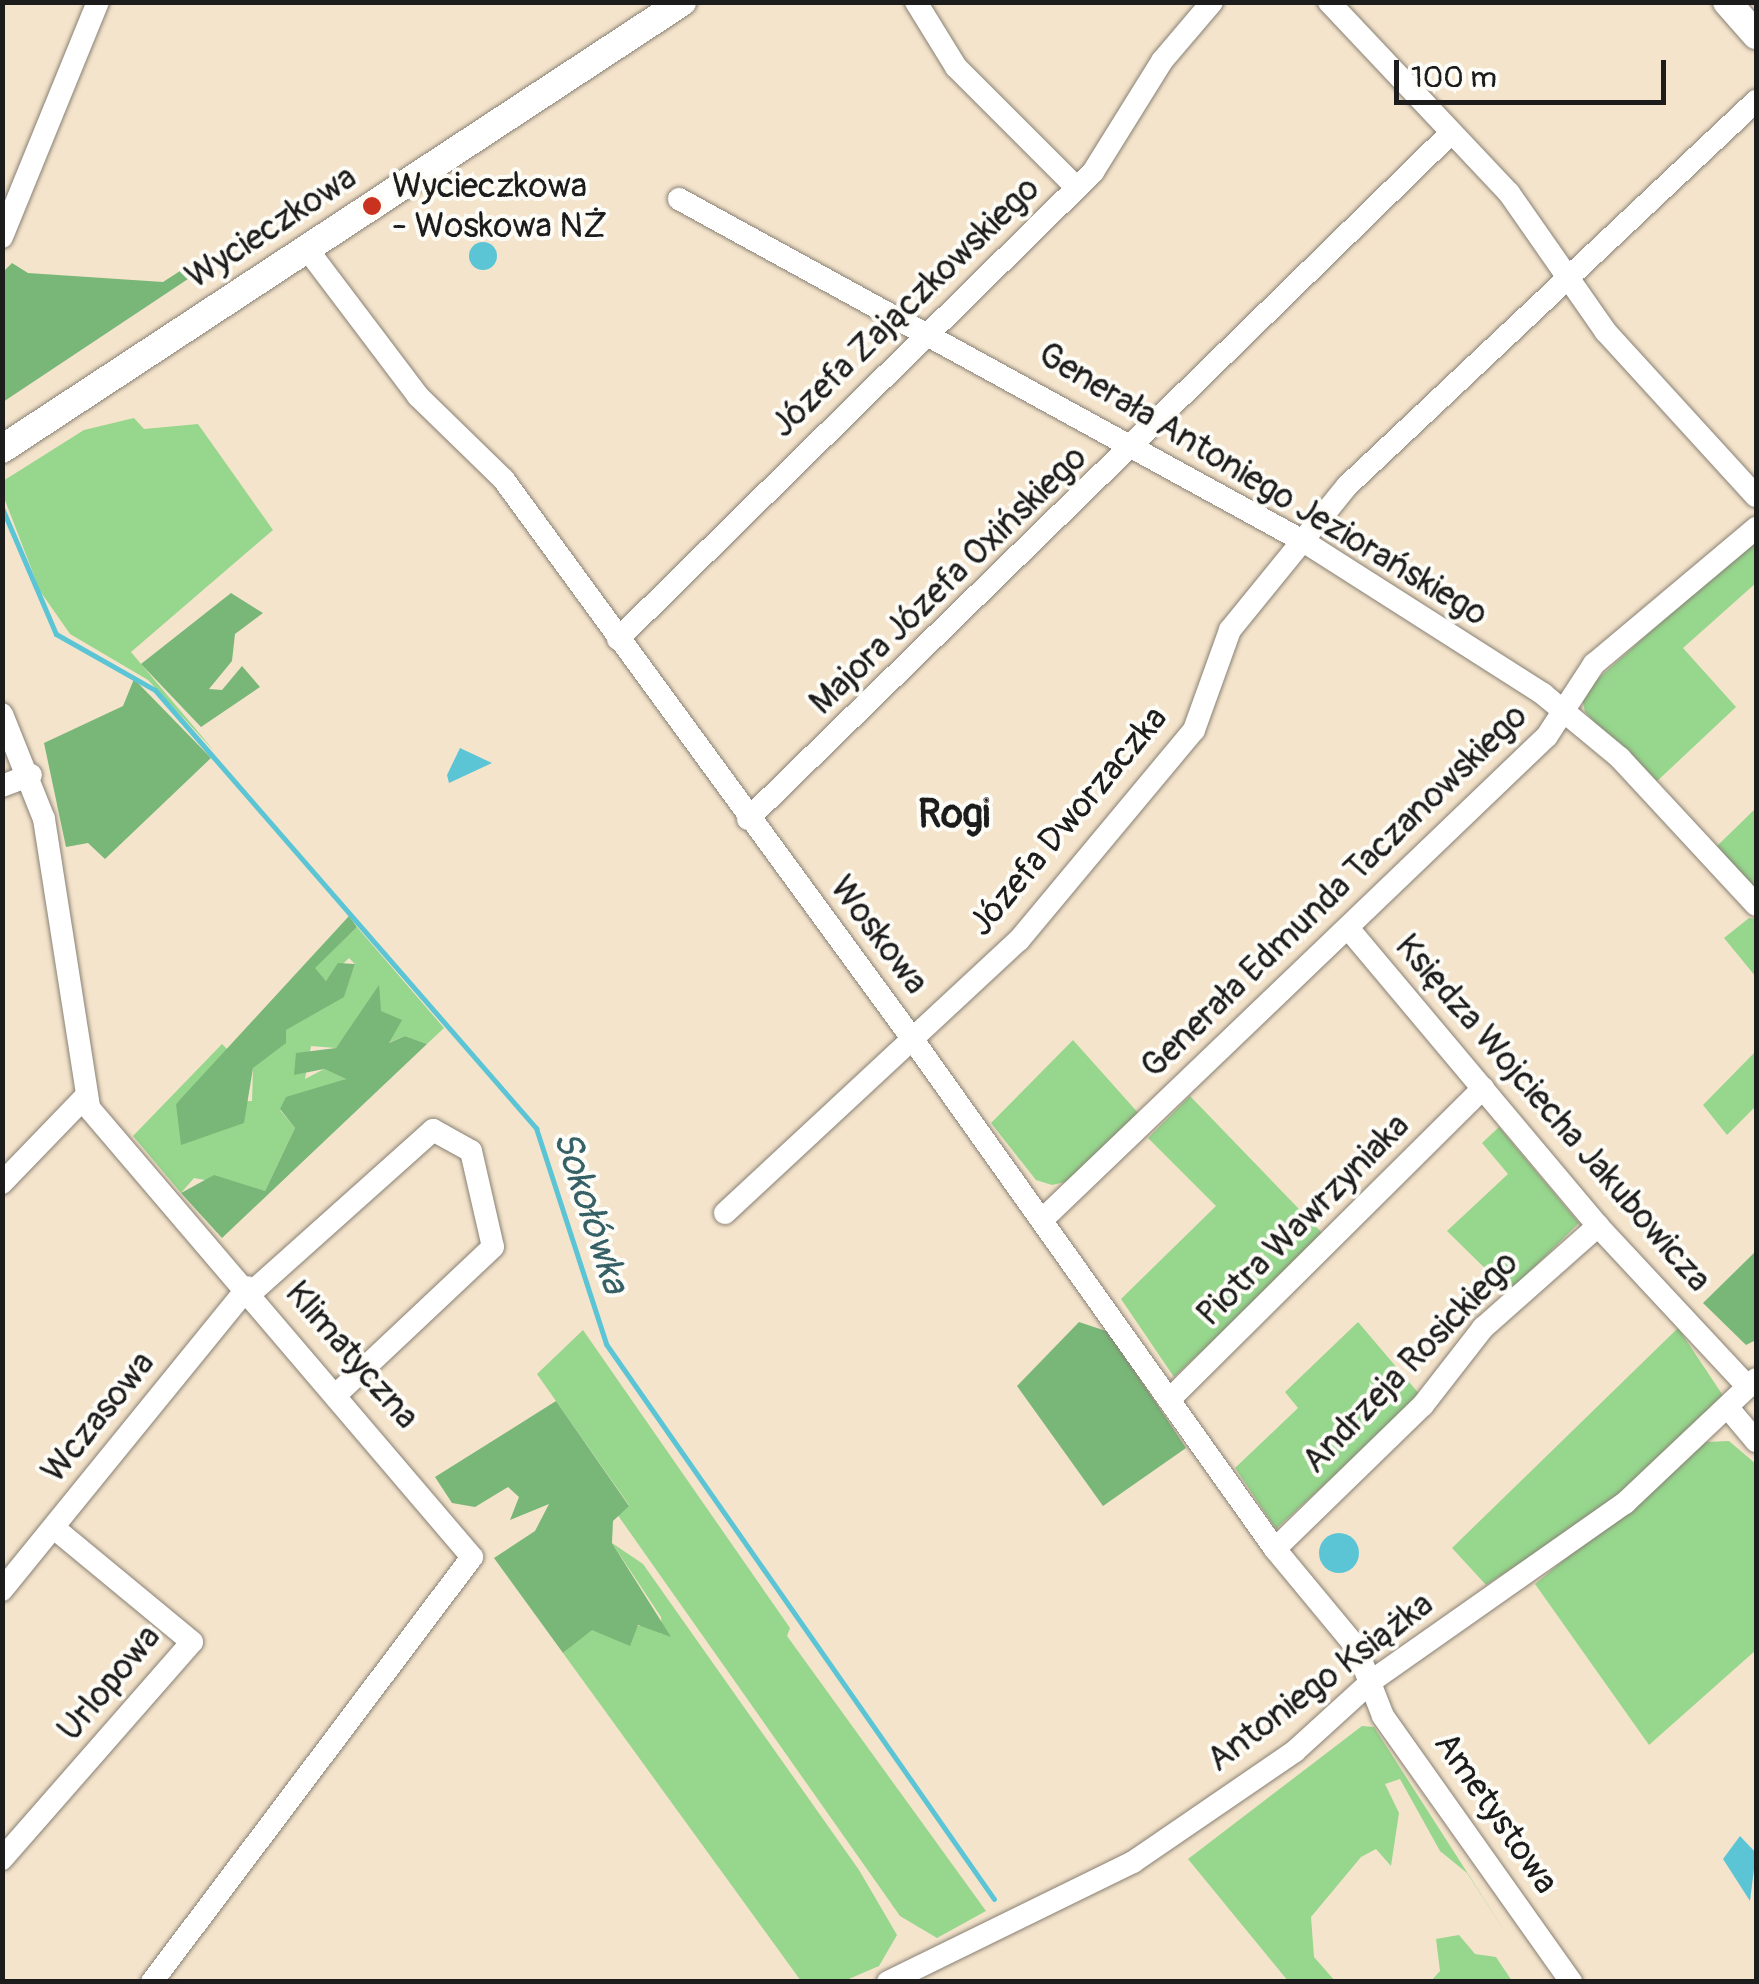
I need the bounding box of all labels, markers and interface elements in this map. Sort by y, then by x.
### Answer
scale bar [1399,40,1672,102]
text: 100 m [1411,59,1497,96]
street label: Wycieczkowa [178,156,364,298]
place label: Wycieczkowa - Woskowa NŻ [392,165,608,247]
street label: Józefa Zajączkowskiego [762,168,1048,446]
marker: Wycieczkowa - Woskowa NŻ [361,195,383,217]
street label: Generała Antoniego Jeziorańskiego [1031,333,1495,635]
street label: Majora Józefa Oxińskiego [801,437,1095,723]
street label: Generała Edmunda Taczanowskiego [1132,695,1536,1087]
street label: Józefa Dworzaczka [960,698,1176,944]
district label: Rogi [918,791,990,839]
street label: Woskowa [821,868,937,1002]
street label: Księdza Wojciecha Jakubowicza [1386,926,1720,1300]
street label: Piotra Wawrzyniaka [1188,1105,1418,1335]
water label: Sokołówka [542,1125,638,1299]
street label: Andrzeja Rosickiego [1293,1242,1527,1482]
street label: Klimatyczna [276,1272,428,1438]
street label: Wczasowa [33,1343,163,1491]
street label: Antoniego Książka [1199,1583,1441,1781]
street label: Urlopowa [49,1617,169,1749]
street label: Ametystowa [1425,1724,1567,1902]

